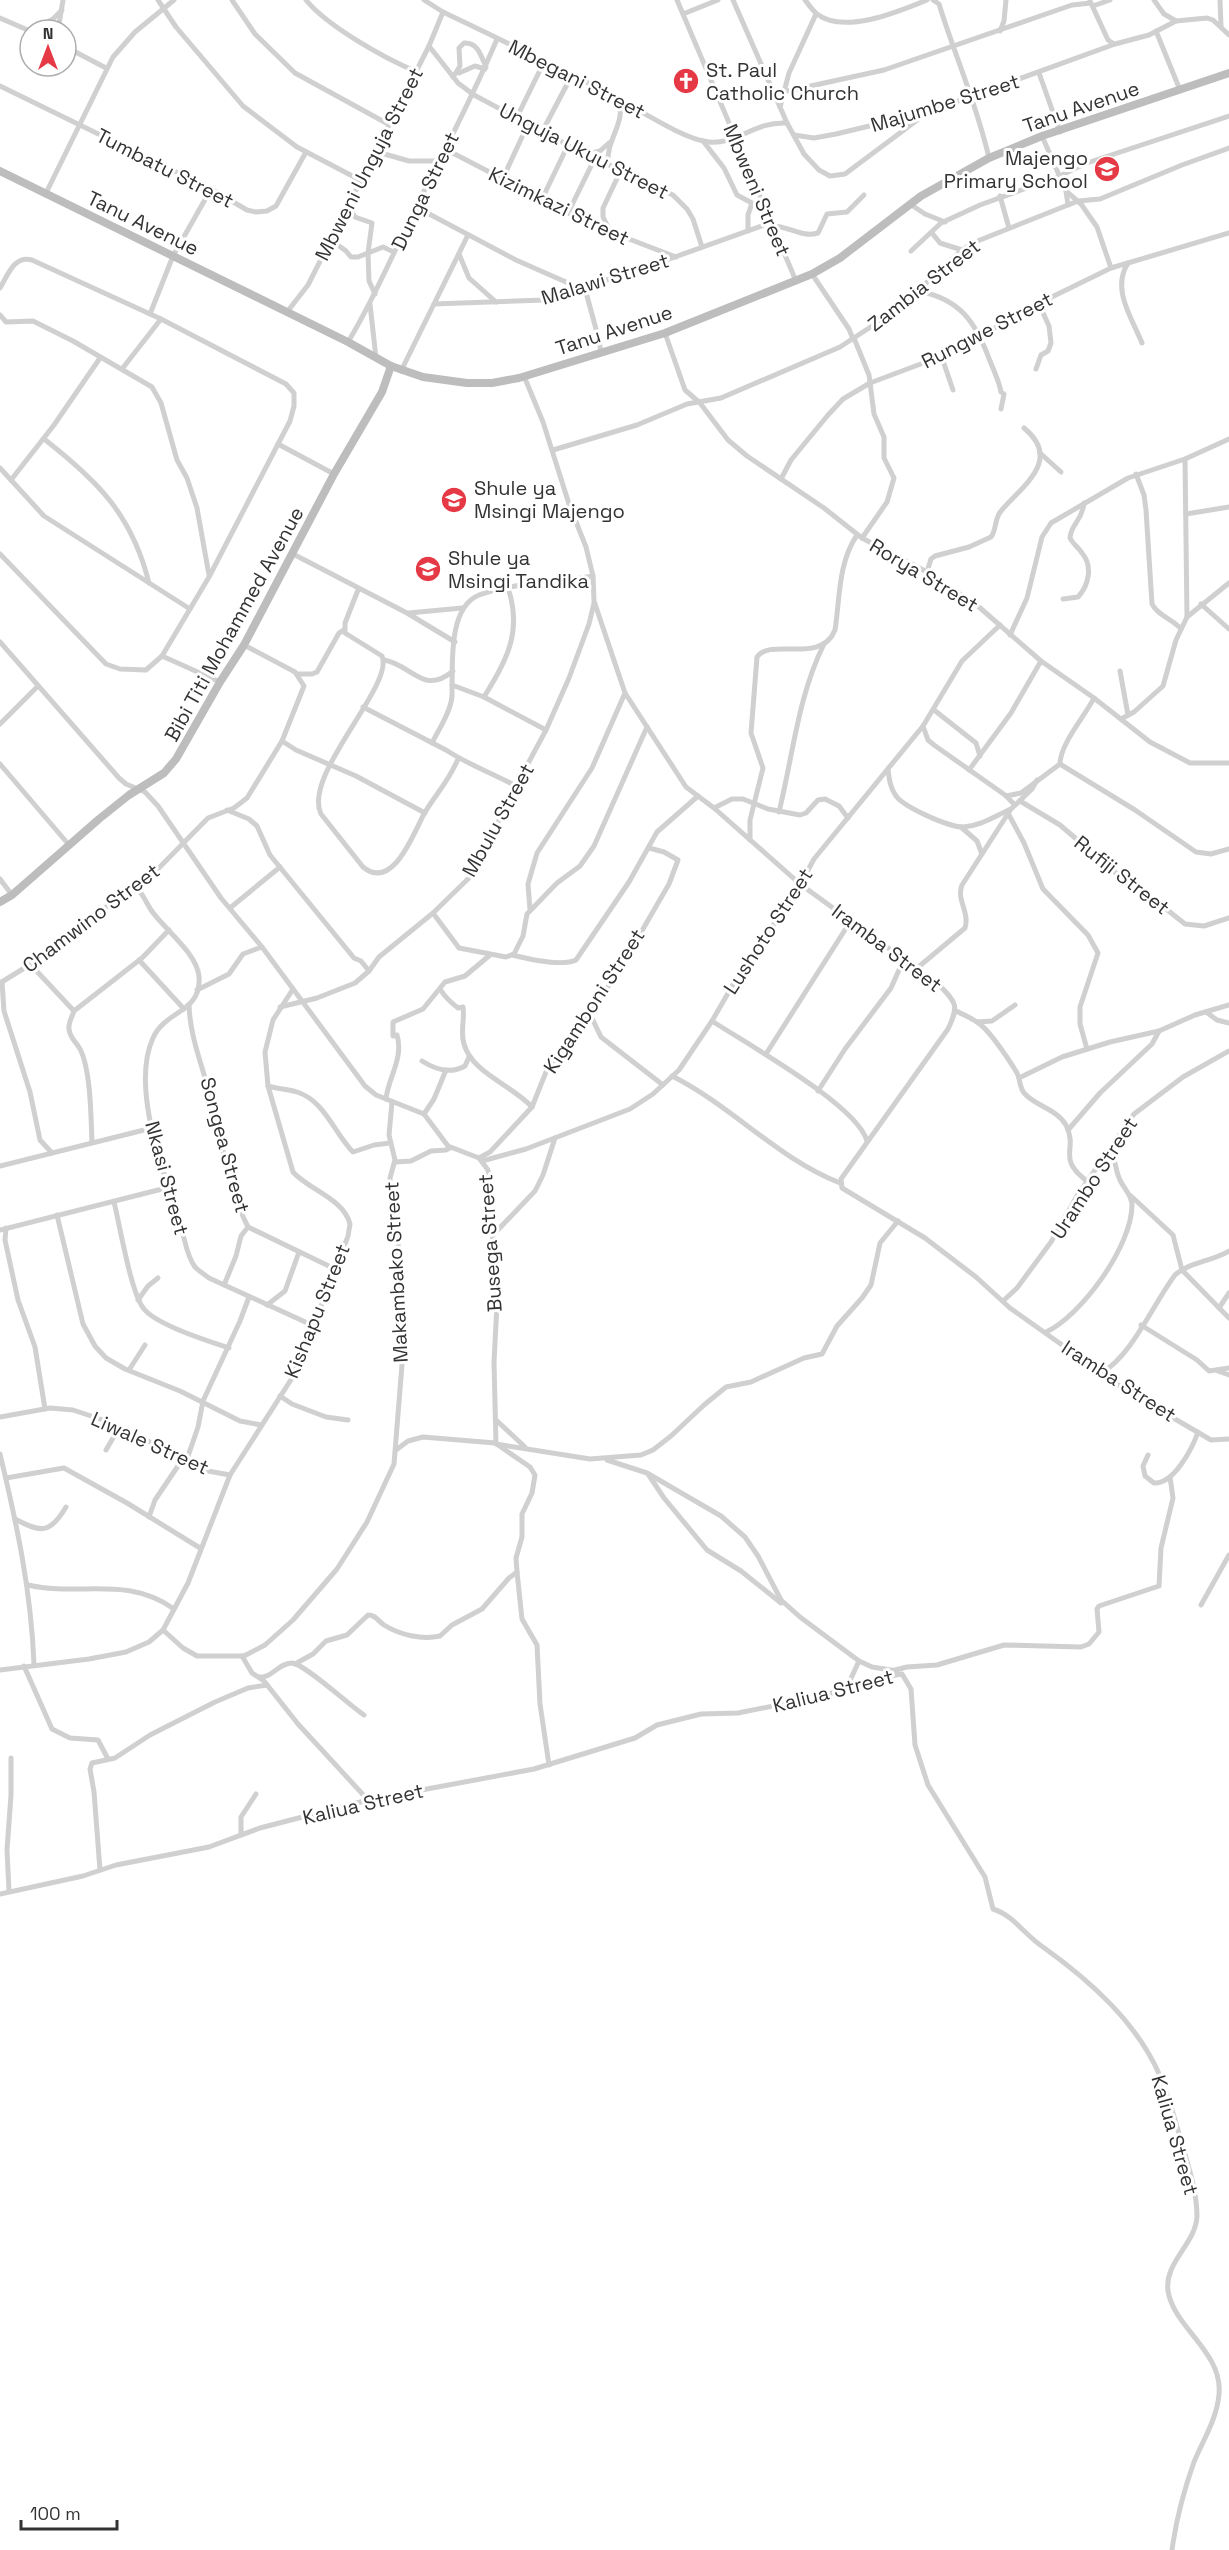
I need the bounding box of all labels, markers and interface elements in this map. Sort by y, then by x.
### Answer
north arrow [18,18,78,78]
text: N [43,23,53,44]
street label: Mbegani Street [504,33,650,125]
place label: St. Paul Catholic Church [706,57,859,106]
street label: Mbweni Unguja Street [309,63,429,265]
church icon: St. Paul Catholic Church [671,66,701,96]
street label: Majumbe Street [867,68,1023,138]
street label: Tanu Avenue [1019,75,1143,139]
street label: Unguja Ukuu Street [495,97,673,205]
street label: Mbweni Street [717,120,797,260]
street label: Tumbatu Street [92,122,238,214]
street label: Dunga Street [385,128,465,254]
place label: Majengo Primary School [944,145,1088,194]
school or university icon: Majengo Primary School [1092,154,1122,184]
street label: Kizimkazi Street [484,161,634,251]
street label: Tanu Avenue [83,185,203,261]
street label: Zambia Street [862,233,986,337]
street label: Malawi Street [538,247,672,311]
street label: Rungwe Street [917,286,1057,374]
street label: Tanu Avenue [552,299,676,361]
place label: Shule ya Msingi Majengo [474,475,625,524]
school or university icon: Shule ya Msingi Majengo [439,485,469,515]
street label: Bibi Titi Mohammed Avenue [159,502,309,746]
street label: Rorya Street [865,532,983,618]
place label: Shule ya Msingi Tandika [448,545,589,594]
school or university icon: Shule ya Msingi Tandika [413,554,443,584]
street label: Mbulu Street [456,759,540,881]
street label: Rufiji Street [1069,830,1175,920]
street label: Chamwino Street [17,858,165,978]
street label: Lushoto Street [718,863,818,999]
street label: Iramba Street [827,898,947,998]
street label: Kigamboni Street [538,924,650,1078]
street label: Songea Street [194,1074,256,1216]
street label: Urambo Street [1045,1112,1143,1244]
street label: Nkasi Street [139,1118,195,1238]
street label: Busega Street [472,1173,508,1313]
street label: Makambako Street [378,1181,414,1363]
street label: Kishapu Street [278,1240,356,1382]
street label: Iramba Street [1057,1334,1181,1428]
street label: Liwale Street [87,1405,213,1481]
street label: Kaliua Street [770,1663,896,1719]
street label: Kaliua Street [300,1777,426,1831]
street label: Kaliua Street [1145,2072,1205,2198]
scale bar [21,2493,117,2531]
text: 100 m [30,2502,81,2525]

